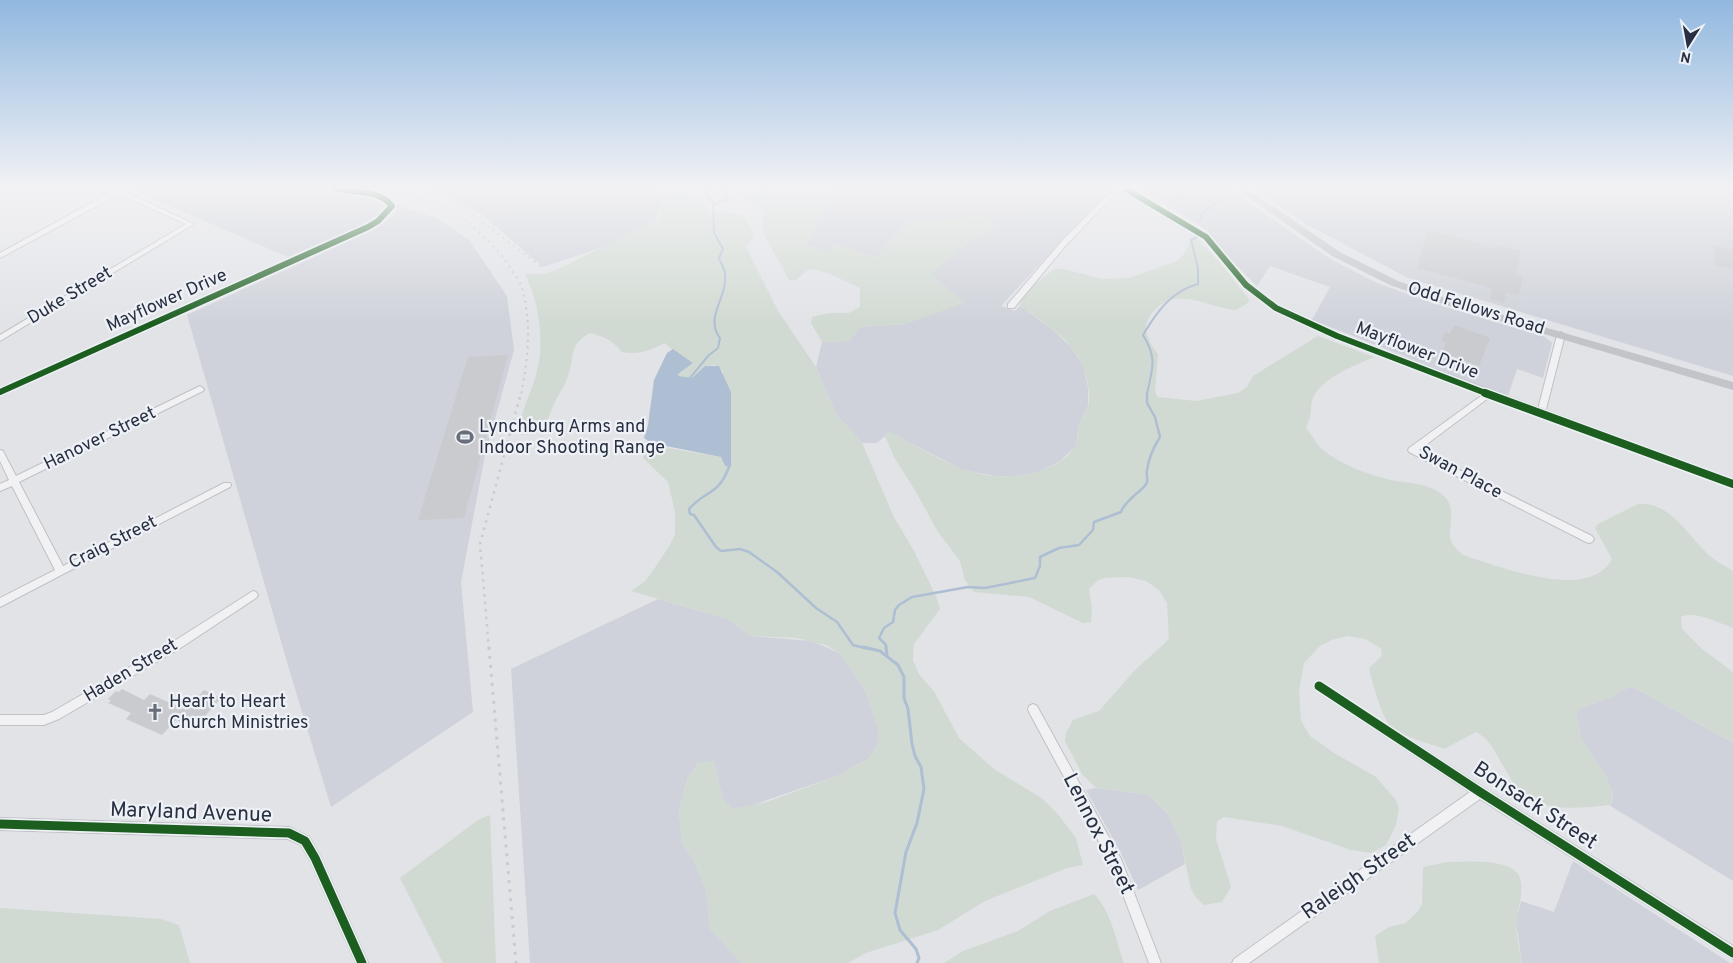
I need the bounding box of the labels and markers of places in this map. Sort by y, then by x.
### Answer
place label: Lynchburg Arms and Indoor Shooting Range [479,416,665,460]
sports icon: Lynchburg Arms and Indoor Shooting Range [455,427,475,447]
place label: Heart to Heart Church Ministries [169,691,308,735]
church icon: Heart to Heart Church Ministries [145,702,165,722]

